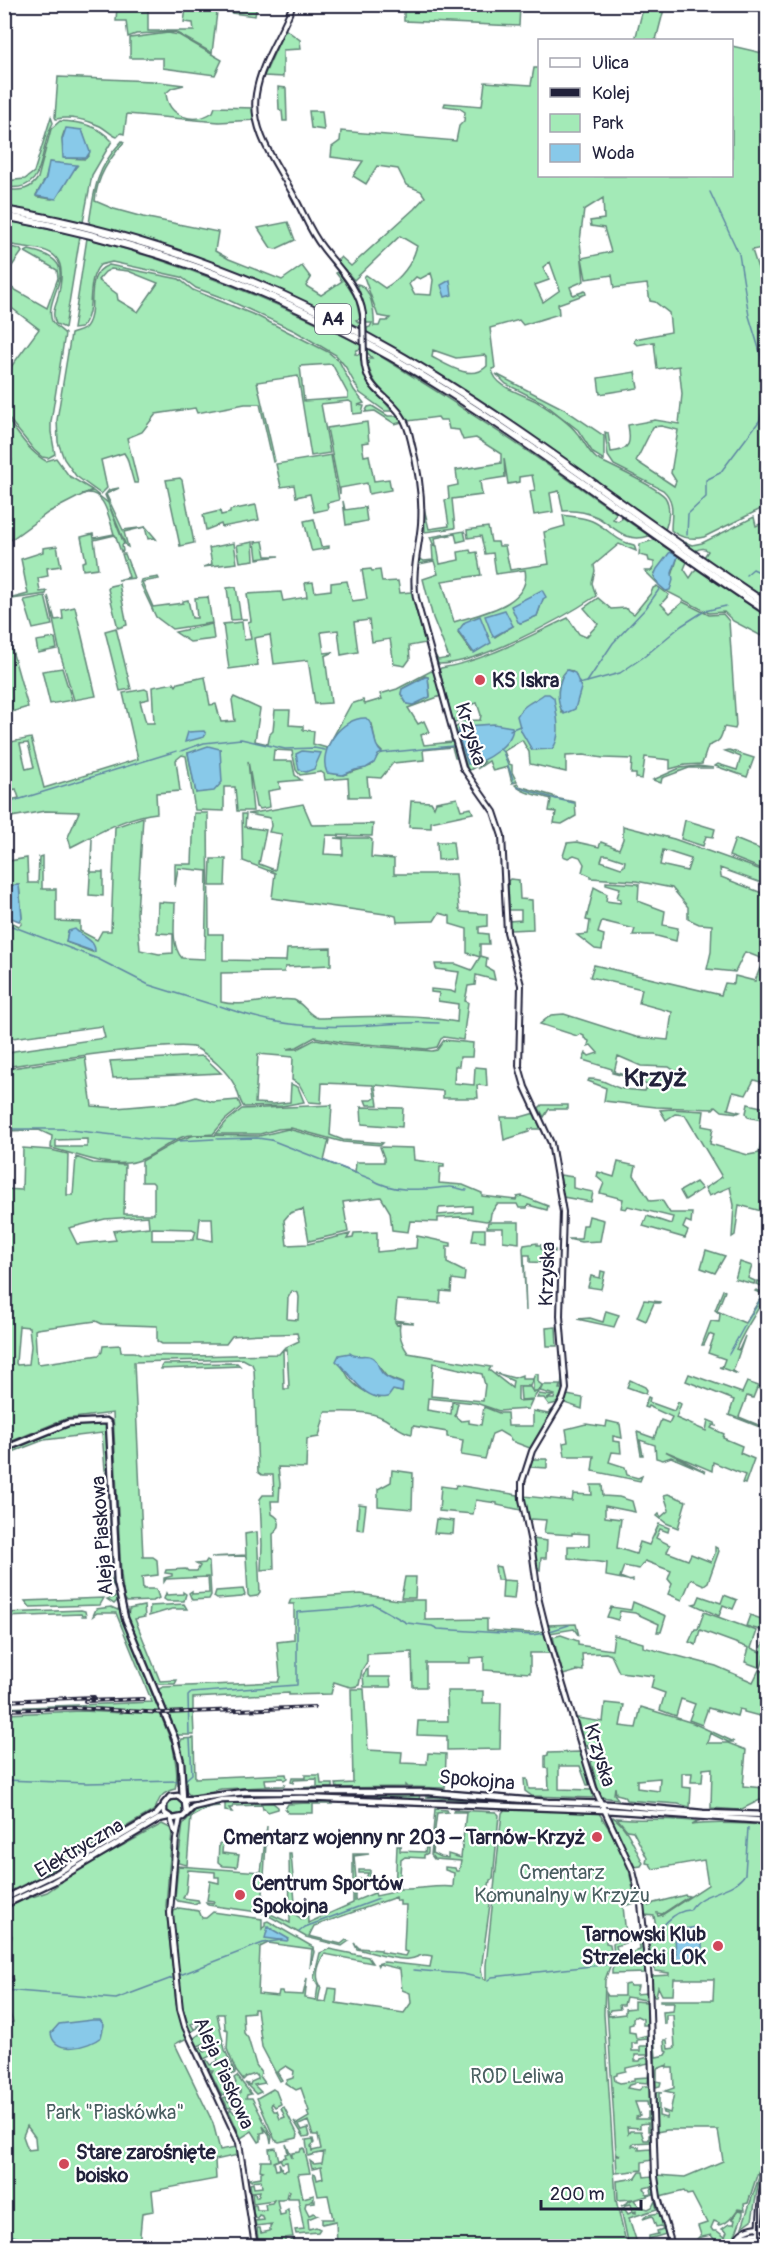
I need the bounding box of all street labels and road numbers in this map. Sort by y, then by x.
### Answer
road number: A4 [315,304,351,334]
street label: Krzyska [450,699,492,769]
street label: Krzyska [533,1241,561,1307]
street label: Aleja Piaskowa [85,1475,119,1597]
street label: Krzyska [579,1720,621,1790]
street label: Spokojna [438,1764,516,1796]
street label: Elektryczna [30,1813,128,1883]
street label: Aleja Piaskowa [188,2013,260,2133]

